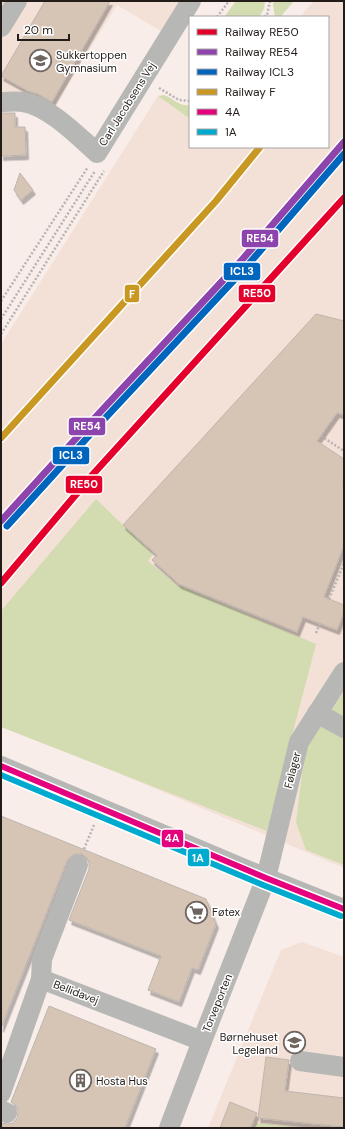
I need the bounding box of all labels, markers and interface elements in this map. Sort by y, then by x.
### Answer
scale bar [18,16,69,42]
legend [189,16,329,148]
text: 20 m [24,22,53,38]
text: Railway RE50 [225,24,299,40]
text: Railway RE54 [225,44,298,60]
school or university icon: Sukkertoppen Gymnasium [28,48,54,74]
place label: Sukkertoppen Gymnasium [56,48,127,75]
street label: Carl Jacobsens Vej [95,59,159,149]
text: Railway ICL3 [225,64,294,80]
text: Railway F [225,84,276,100]
text: 4A [225,104,240,120]
text: 1A [225,124,237,140]
line badge: RE54 [241,229,279,248]
text: RE54 [246,231,274,245]
line badge: ICL3 [223,262,261,281]
text: ICL3 [230,264,254,278]
line badge: F [124,284,140,303]
line badge: RE50 [238,284,276,303]
text: RE50 [243,286,271,300]
text: F [129,287,135,301]
line badge: RE54 [68,417,106,436]
text: RE54 [73,419,101,433]
line badge: ICL3 [52,446,90,465]
text: ICL3 [59,448,83,462]
line badge: RE50 [65,475,103,494]
text: RE50 [70,477,98,491]
street label: Følager [281,750,303,790]
line badge: 4A [161,829,184,848]
text: 4A [165,831,180,845]
line badge: 1A [187,848,210,867]
text: 1A [192,851,204,865]
supermarket icon: Føtex [184,899,210,925]
place label: Føtex [212,905,241,919]
street label: Torveporten [199,972,235,1034]
street label: Bellidavej [51,977,101,1007]
place label: Børnehuset Legeland [220,1030,278,1057]
school or university icon: Børnehuset Legeland [281,1030,307,1056]
building icon: Hosta Hus [68,1068,94,1094]
place label: Hosta Hus [96,1074,148,1088]

